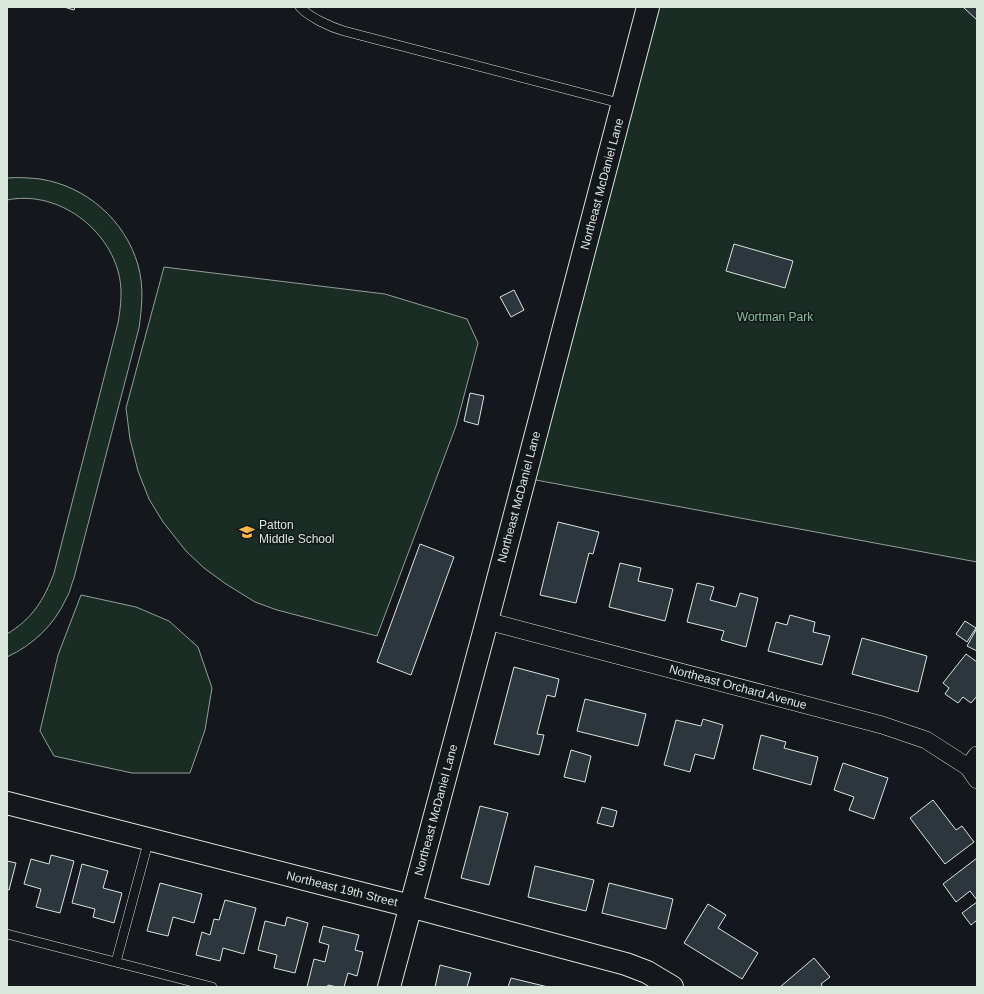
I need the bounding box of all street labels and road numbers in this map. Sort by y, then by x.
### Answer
street label: Northeast McDaniel Lane [578,116,626,251]
street label: Northeast McDaniel Lane [495,429,543,564]
street label: Northeast Orchard Avenue [668,662,809,712]
street label: Northeast McDaniel Lane [412,742,460,877]
street label: Northeast 19th Street [285,868,400,910]

